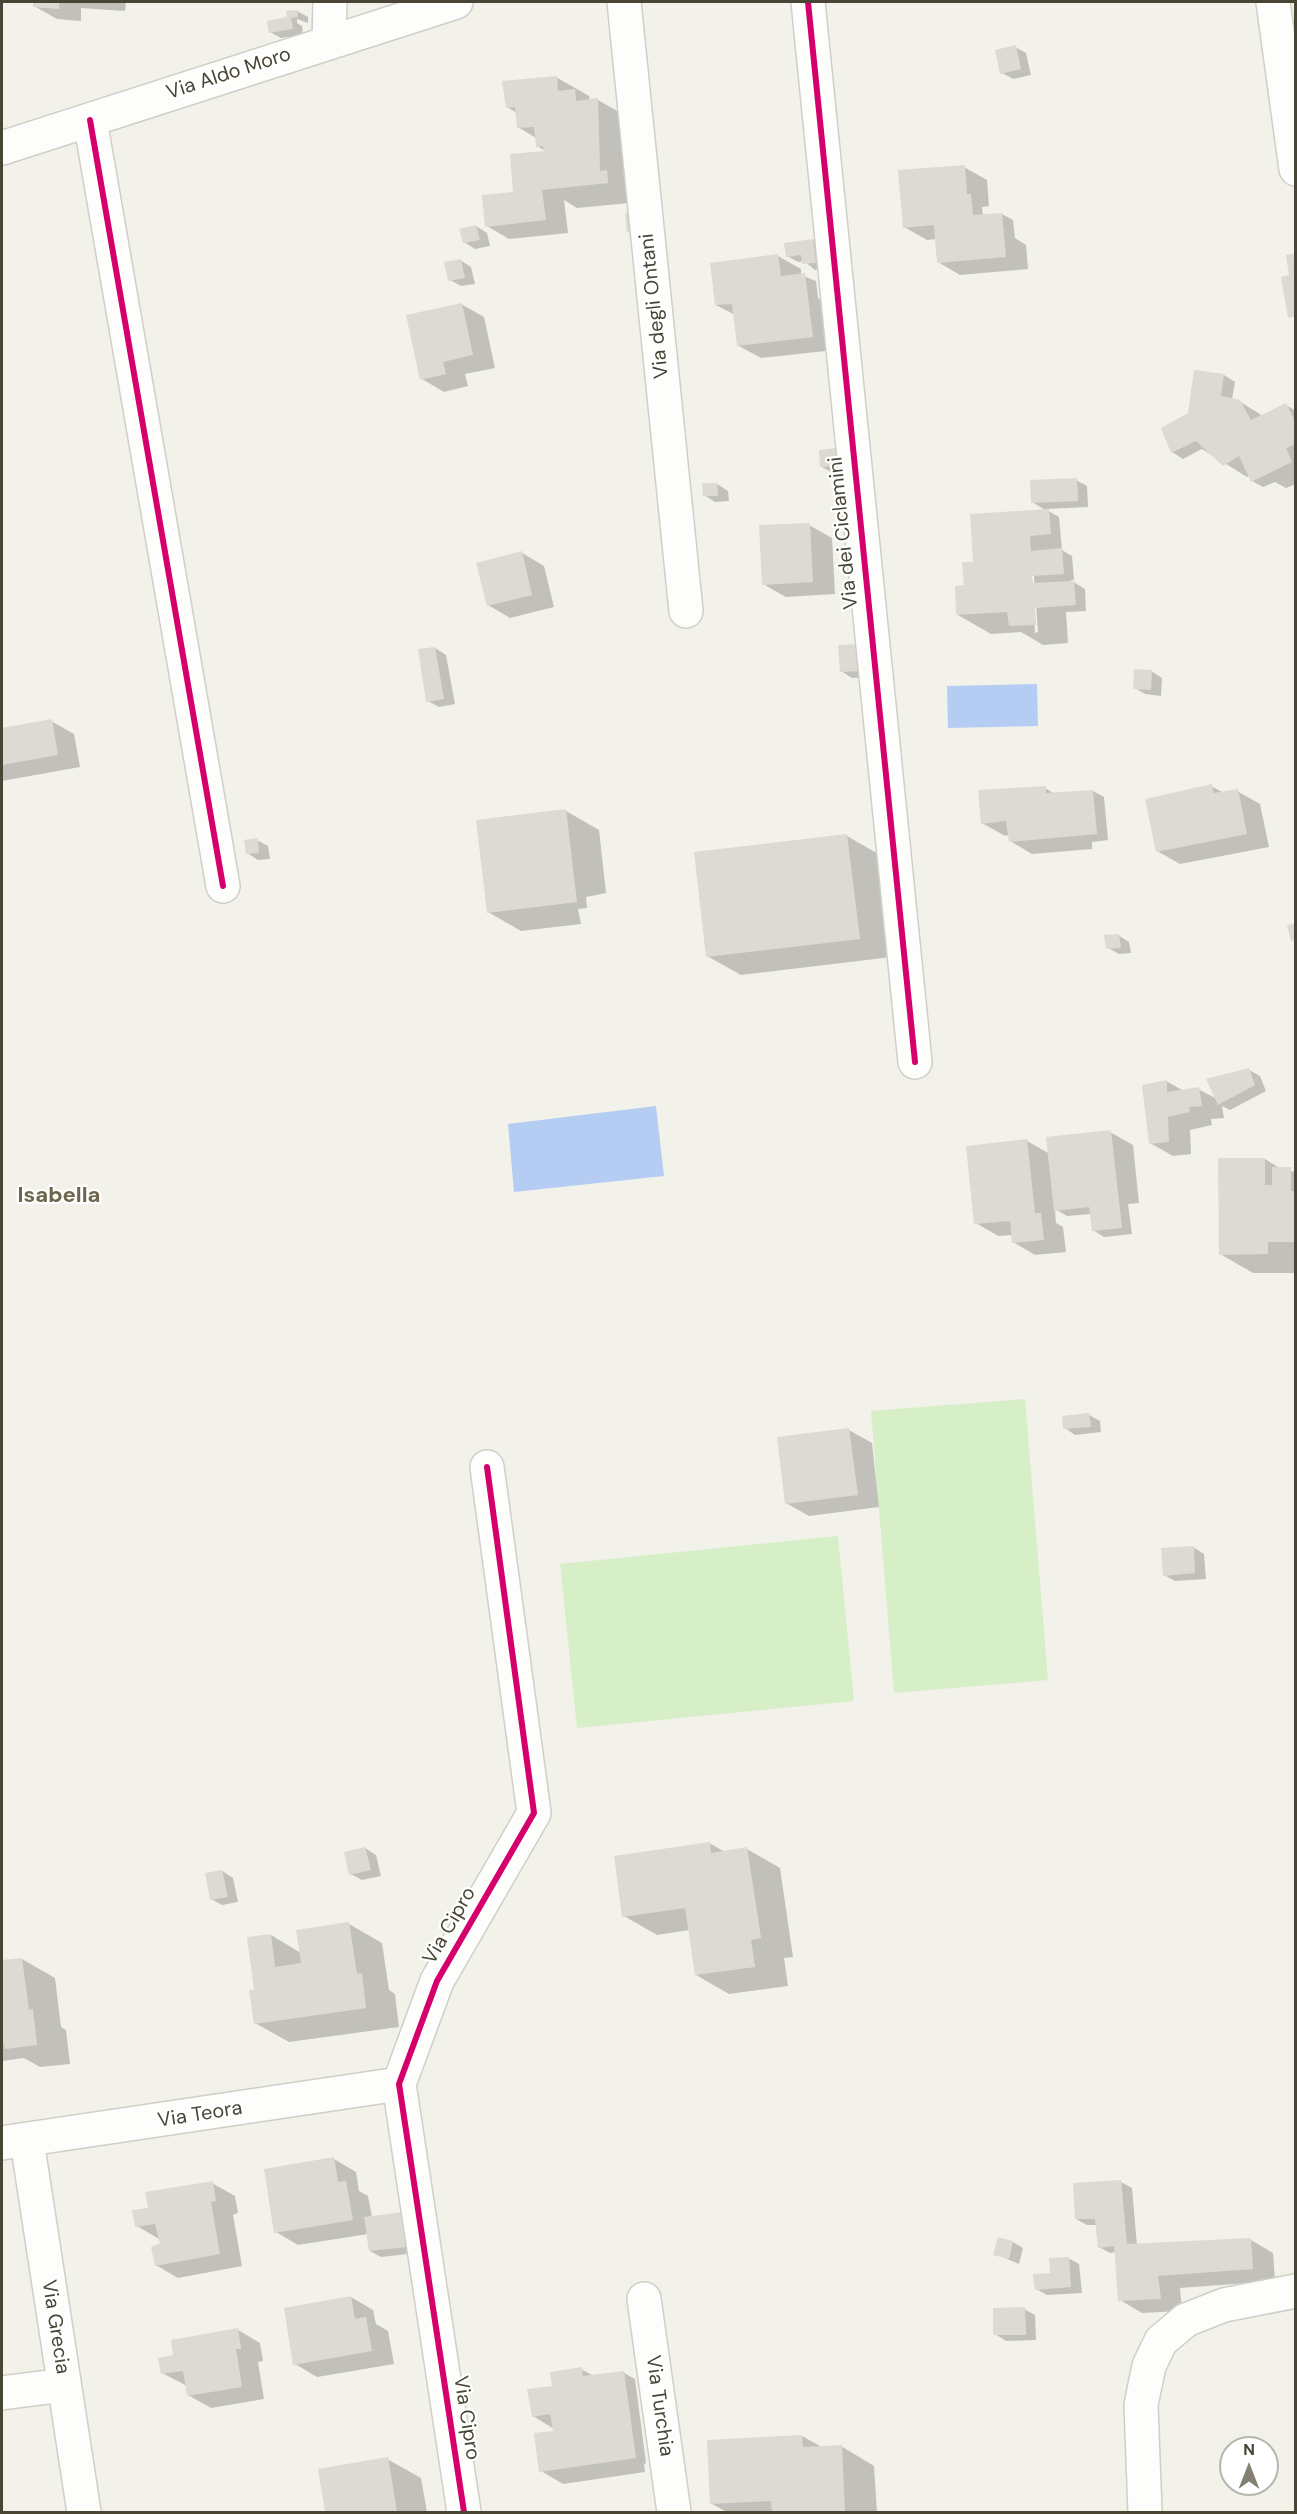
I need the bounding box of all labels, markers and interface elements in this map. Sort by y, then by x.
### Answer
street label: Via Aldo Moro [164,43,294,105]
street label: Via degli Ontani [635,232,675,380]
street label: Via dei Ciclamini [824,456,864,610]
district label: Isabella [18,1183,100,1209]
street label: Via Cipro [418,1883,482,1969]
street label: Via Teora [156,2096,244,2134]
street label: Via Grecia [36,2278,74,2376]
street label: Via Turchia [640,2354,678,2458]
street label: Via Cipro [448,2374,484,2462]
north arrow [1219,2436,1279,2496]
text: N [1243,2439,1255,2460]

